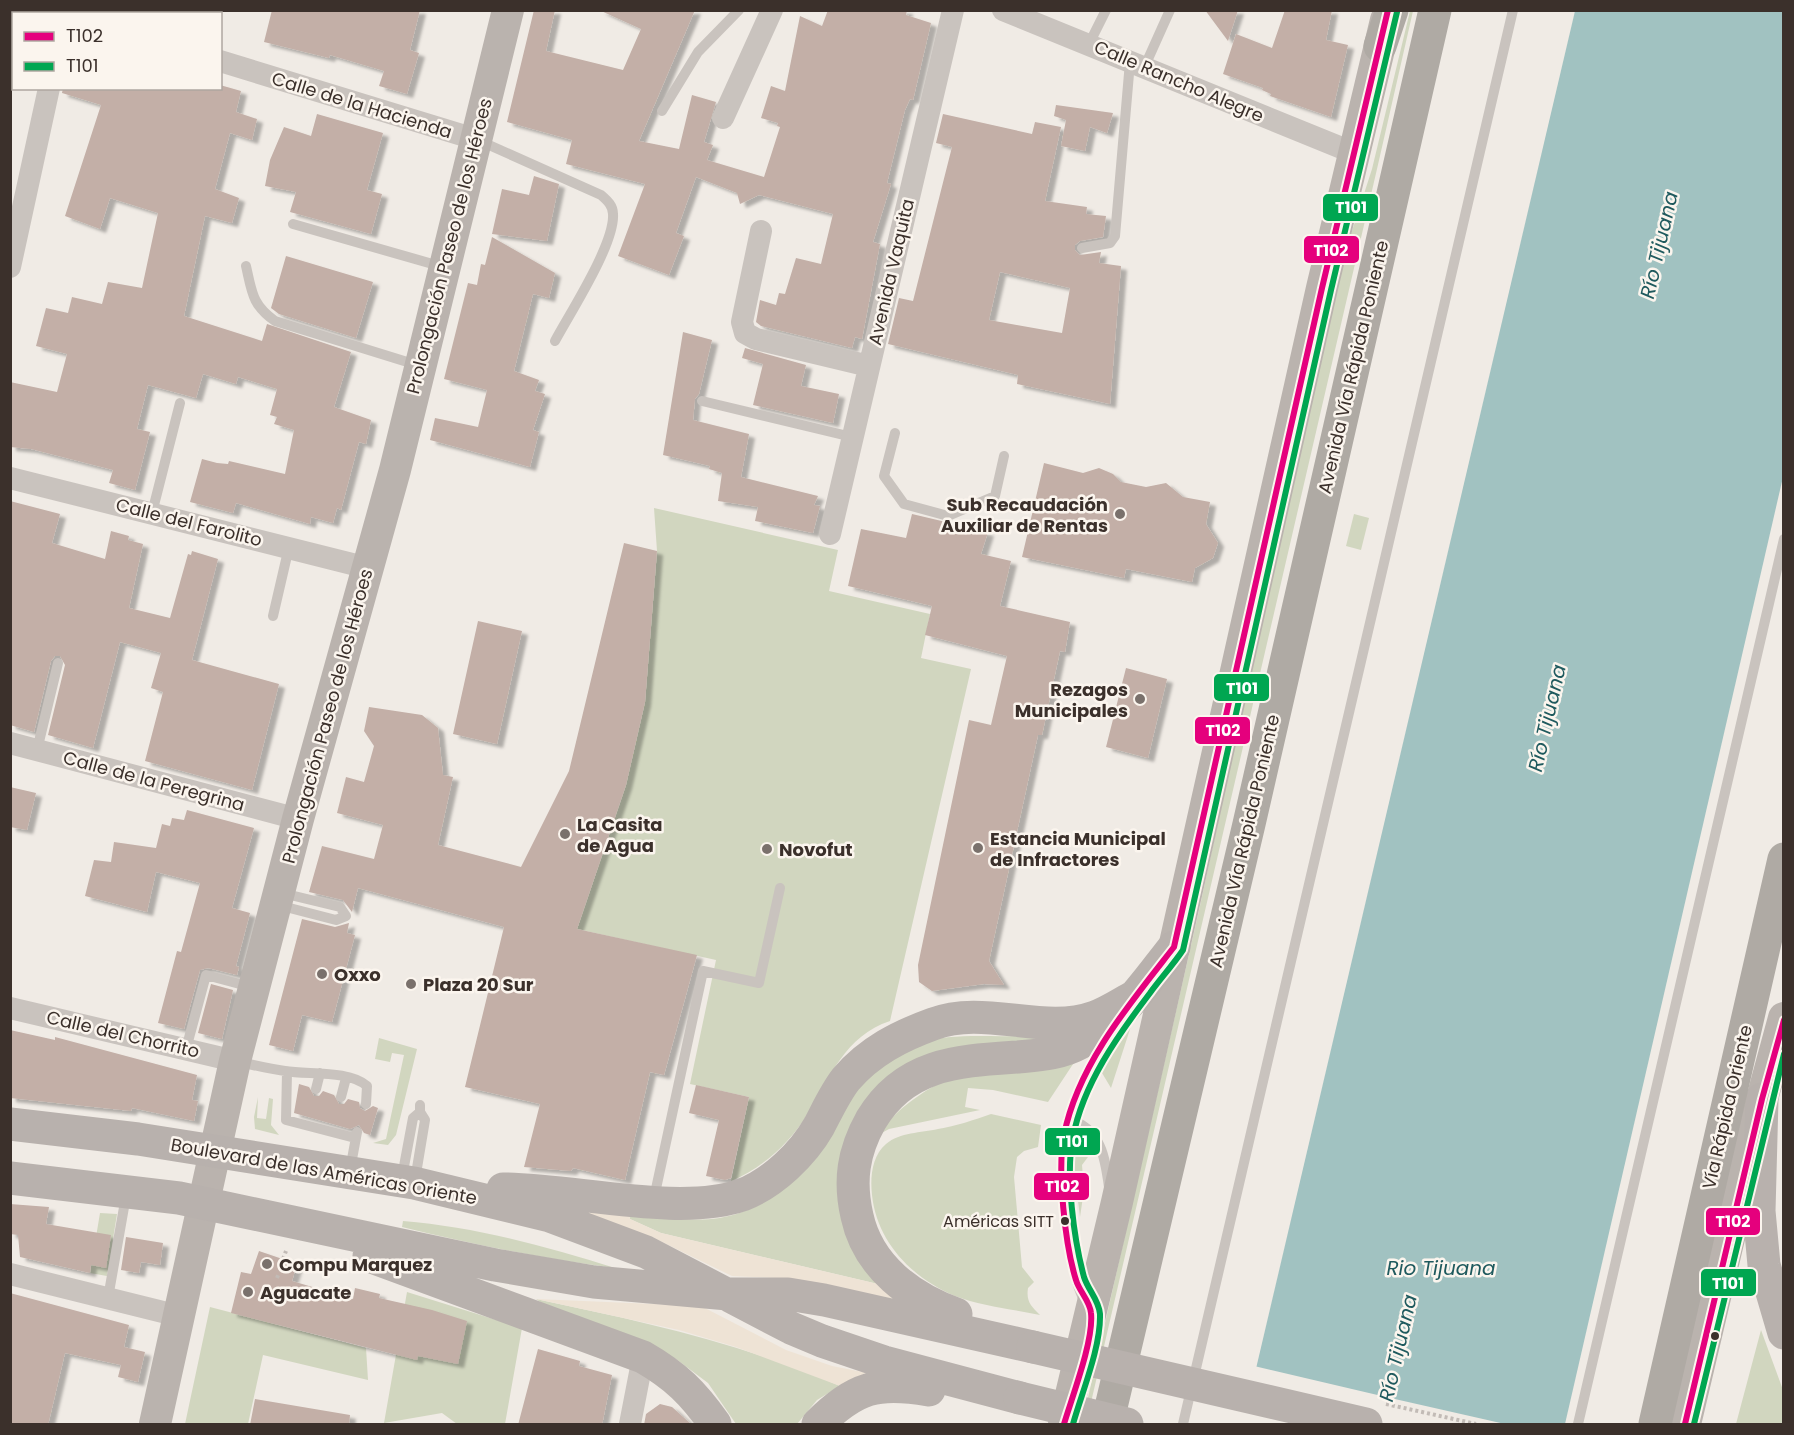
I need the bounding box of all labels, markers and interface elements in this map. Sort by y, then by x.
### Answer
legend [12,12,222,90]
text: T102 [66,23,103,48]
street label: Calle Rancho Alegre [1090,34,1268,128]
text: T101 [66,53,99,78]
street label: Calle de la Hacienda [269,66,455,144]
street label: Prolongación Paseo de los Héroes [400,96,498,396]
water label: Río Tijuana [1633,189,1685,301]
line badge: T101 [1322,193,1379,222]
street label: Avenida Vaquita [862,196,920,348]
text: T101 [1335,196,1367,219]
line badge: T102 [1303,235,1360,264]
street label: Avenida Vía Rápida Poniente [1312,238,1394,496]
text: T102 [1313,239,1349,262]
street label: Calle del Farolito [113,492,265,552]
place label: Sub Recaudación Auxiliar de Rentas [941,492,1108,538]
marker: Sub Recaudación Auxiliar de Rentas [1113,507,1127,521]
street label: Prolongación Paseo de los Héroes [276,566,378,866]
water label: Río Tijuana [1521,662,1573,774]
line badge: T101 [1213,673,1270,702]
place label: Rezagos Municipales [1015,677,1128,723]
text: T101 [1226,677,1258,700]
marker: Rezagos Municipales [1133,692,1147,706]
street label: Avenida Vía Rápida Poniente [1203,712,1285,970]
line badge: T102 [1194,716,1251,745]
text: T102 [1205,719,1241,742]
street label: Calle de la Peregrina [61,745,247,817]
place label: La Casita de Agua [577,812,662,858]
place label: Estancia Municipal de Infractores [990,826,1166,872]
marker: La Casita de Agua [558,827,572,841]
place label: Novofut [779,837,853,862]
marker: Estancia Municipal de Infractores [971,841,985,855]
marker: Novofut [760,842,774,856]
place label: Oxxo [334,962,381,987]
marker: Oxxo [315,967,329,981]
place label: Plaza 20 Sur [423,972,534,997]
marker: Plaza 20 Sur [404,977,418,991]
street label: Calle del Chorrito [44,1004,202,1064]
street label: Vía Rápida Oriente [1696,1022,1758,1192]
line badge: T101 [1044,1127,1101,1156]
text: T101 [1056,1130,1088,1153]
street label: Boulevard de las Américas Oriente [169,1132,479,1210]
line badge: T102 [1033,1172,1090,1201]
text: T102 [1044,1175,1080,1198]
line badge: T102 [1705,1207,1761,1236]
place label: Américas SITT [943,1210,1054,1233]
text: T102 [1715,1210,1751,1233]
marker: Américas SITT [1059,1215,1071,1227]
place label: Compu Marquez [279,1252,432,1277]
water label: Rio Tijuana [1386,1254,1496,1282]
marker: Compu Marquez [260,1257,274,1271]
line badge: T101 [1700,1268,1757,1297]
text: T101 [1712,1272,1744,1295]
place label: Aguacate [260,1280,351,1305]
marker: Aguacate [241,1285,255,1299]
water label: Río Tijuana [1372,1292,1424,1404]
unlabelled marker [1709,1330,1721,1342]

